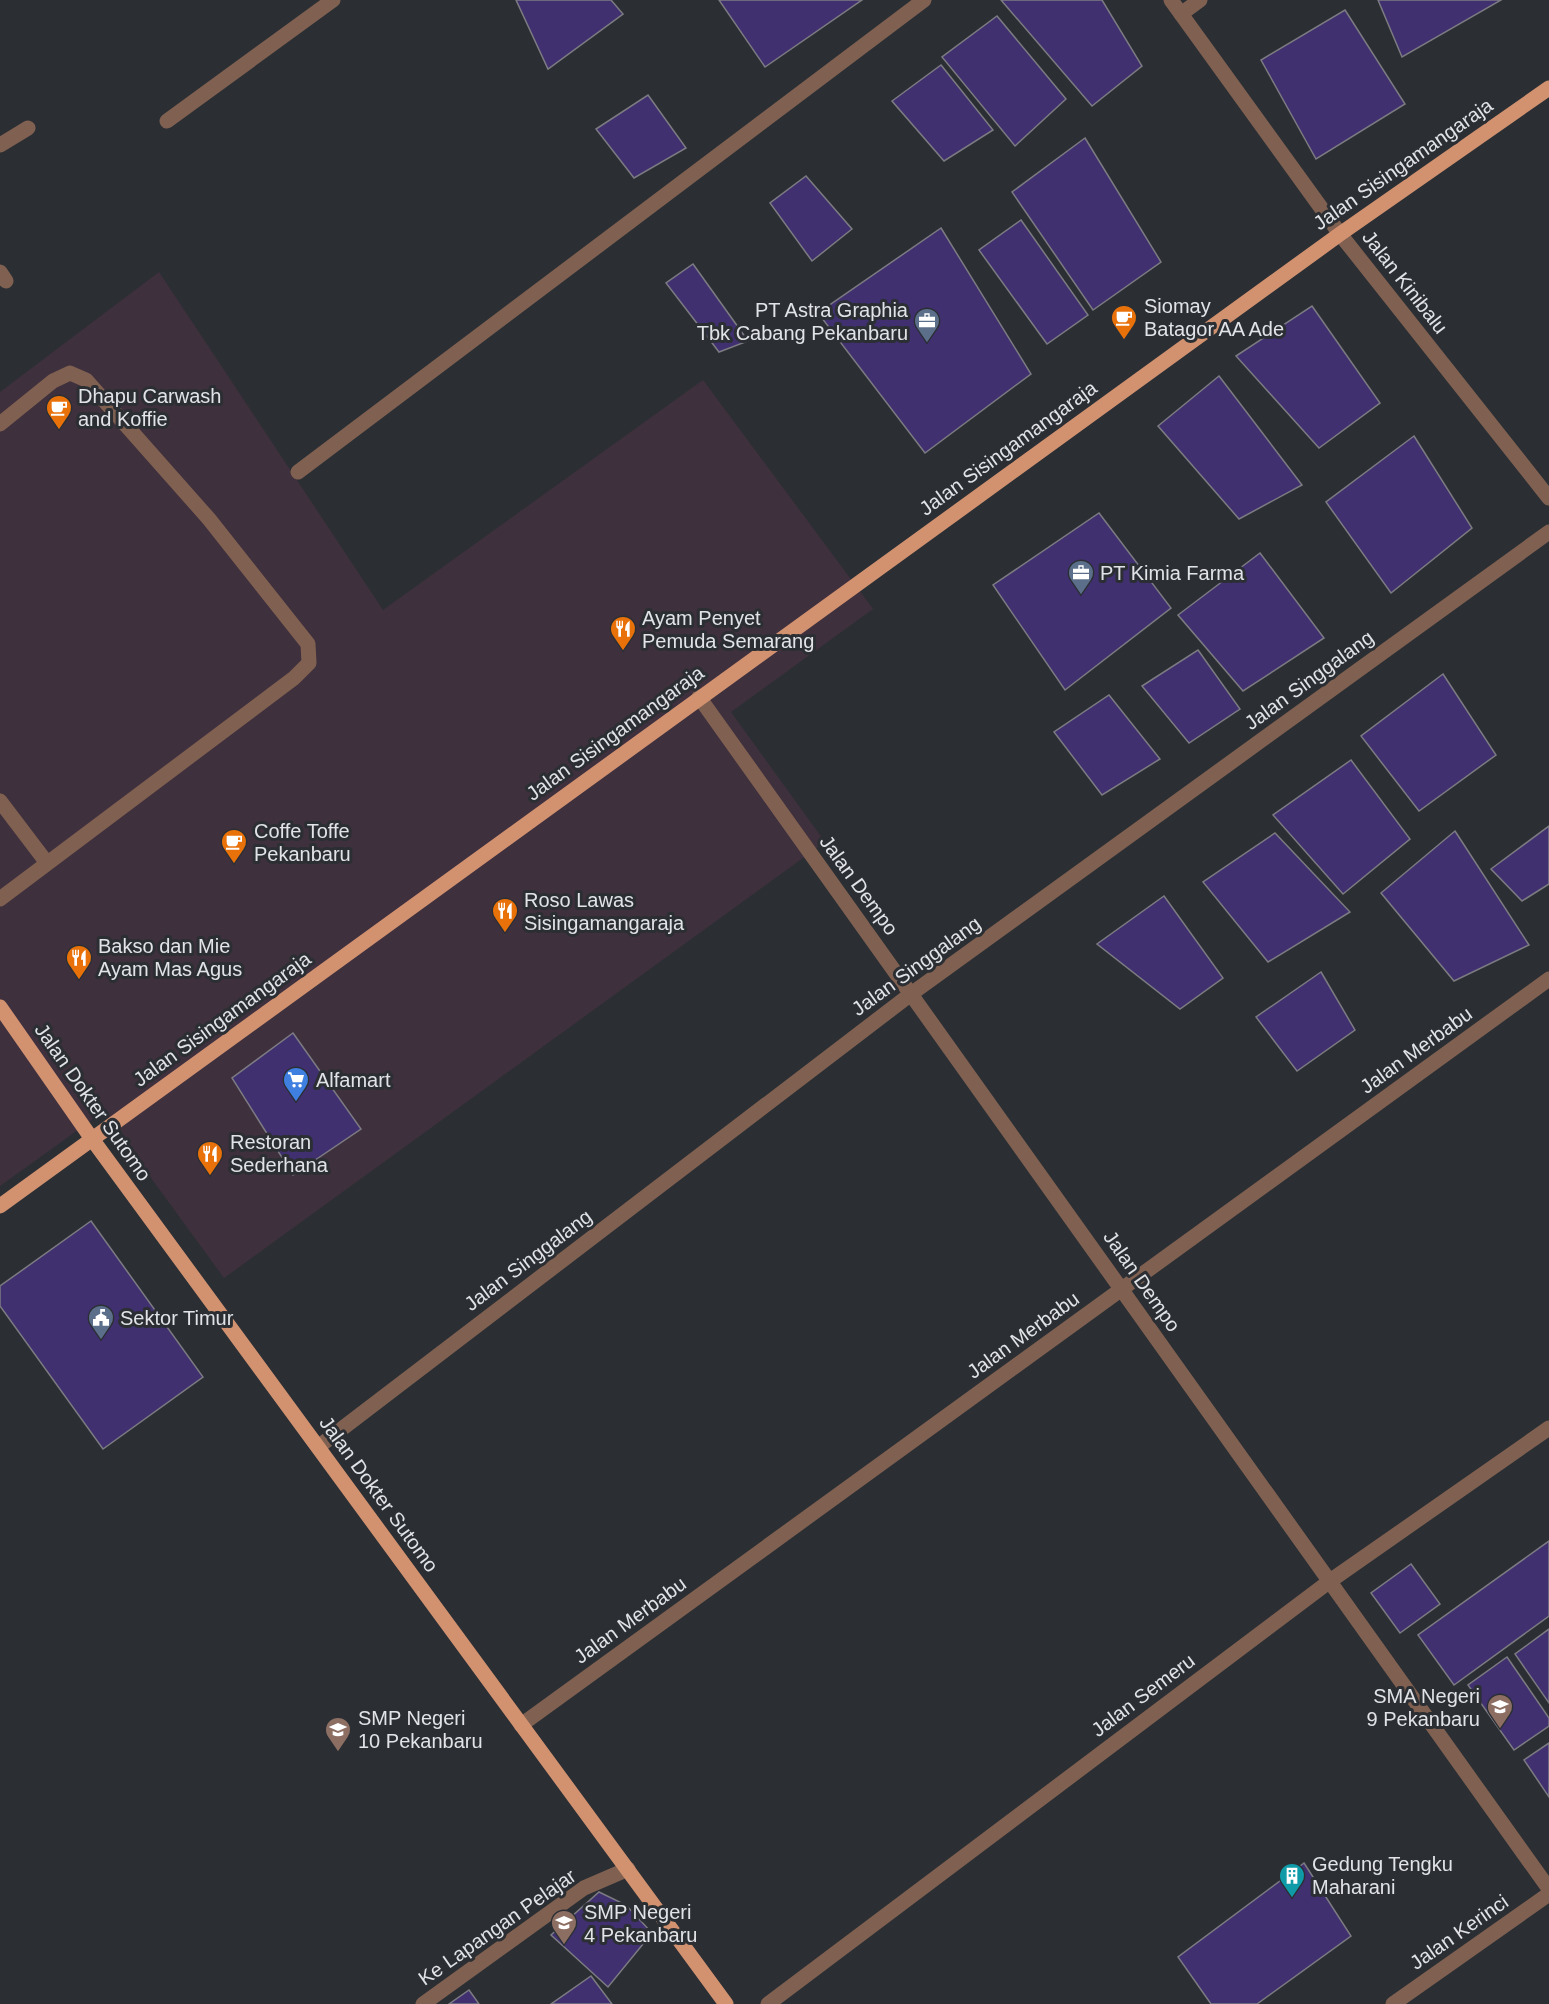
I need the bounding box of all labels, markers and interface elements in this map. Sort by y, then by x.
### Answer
street label: Jalan Sisingamangaraja [1309,93,1497,234]
street label: Jalan Kinibalu [1358,226,1452,338]
place label: Siomay Batagor AA Ade [1144,295,1284,340]
place label: PT Astra Graphia Tbk Cabang Pekanbaru [697,299,909,344]
cafe icon: Siomay Batagor AA Ade [1109,303,1139,341]
office icon: PT Astra Graphia Tbk Cabang Pekanbaru [912,306,942,344]
street label: Jalan Sisingamangaraja [915,376,1102,520]
place label: Dhapu Carwash and Koffie [78,385,221,430]
cafe icon: Dhapu Carwash and Koffie [44,393,74,431]
office icon: PT Kimia Farma [1066,558,1096,596]
place label: PT Kimia Farma [1100,562,1245,584]
place label: Ayam Penyet Pemuda Semarang [642,607,814,652]
restaurant icon: Ayam Penyet Pemuda Semarang [608,614,638,652]
street label: Jalan Singgalang [1240,626,1378,734]
street label: Jalan Sisingamangaraja [522,661,709,805]
place label: Coffe Toffe Pekanbaru [254,820,351,865]
cafe icon: Coffe Toffe Pekanbaru [219,827,249,865]
street label: Jalan Dempo [815,831,903,939]
place label: Roso Lawas Sisingamangaraja [524,889,685,934]
restaurant icon: Roso Lawas Sisingamangaraja [490,896,520,934]
street label: Jalan Singgalang [847,912,985,1020]
place label: Bakso dan Mie Ayam Mas Agus [98,935,242,980]
restaurant icon: Bakso dan Mie Ayam Mas Agus [64,943,94,981]
street label: Jalan Sisingamangaraja [129,947,316,1091]
street label: Jalan Merbabu [1356,1002,1476,1098]
street label: Jalan Dokter Sutomo [30,1019,156,1185]
supermarket icon: Alfamart [281,1065,311,1103]
place label: Alfamart [316,1069,391,1091]
place label: Restoran Sederhana [230,1131,329,1176]
restaurant icon: Restoran Sederhana [195,1139,225,1177]
street label: Jalan Singgalang [460,1205,596,1315]
street label: Jalan Dempo [1099,1226,1185,1336]
street label: Jalan Merbabu [963,1287,1083,1383]
public building icon: Sektor Timur [86,1303,116,1341]
place label: Sektor Timur [120,1307,234,1329]
street label: Jalan Dokter Sutomo [315,1412,443,1576]
street label: Jalan Merbabu [570,1572,690,1668]
street label: Jalan Semeru [1087,1649,1199,1741]
place label: SMA Negeri 9 Pekanbaru [1367,1685,1480,1730]
school or university icon: SMA Negeri 9 Pekanbaru [1485,1692,1515,1730]
place label: SMP Negeri 10 Pekanbaru [358,1707,483,1752]
school or university icon: SMP Negeri 10 Pekanbaru [323,1715,353,1753]
place label: Gedung Tengku Maharani [1312,1853,1453,1898]
building icon: Gedung Tengku Maharani [1277,1861,1307,1899]
street label: Ke Lapangan Pelajar [414,1864,580,1990]
street label: Jalan Kerinci [1406,1890,1512,1974]
place label: SMP Negeri 4 Pekanbaru [584,1901,697,1946]
school or university icon: SMP Negeri 4 Pekanbaru [549,1908,579,1946]

